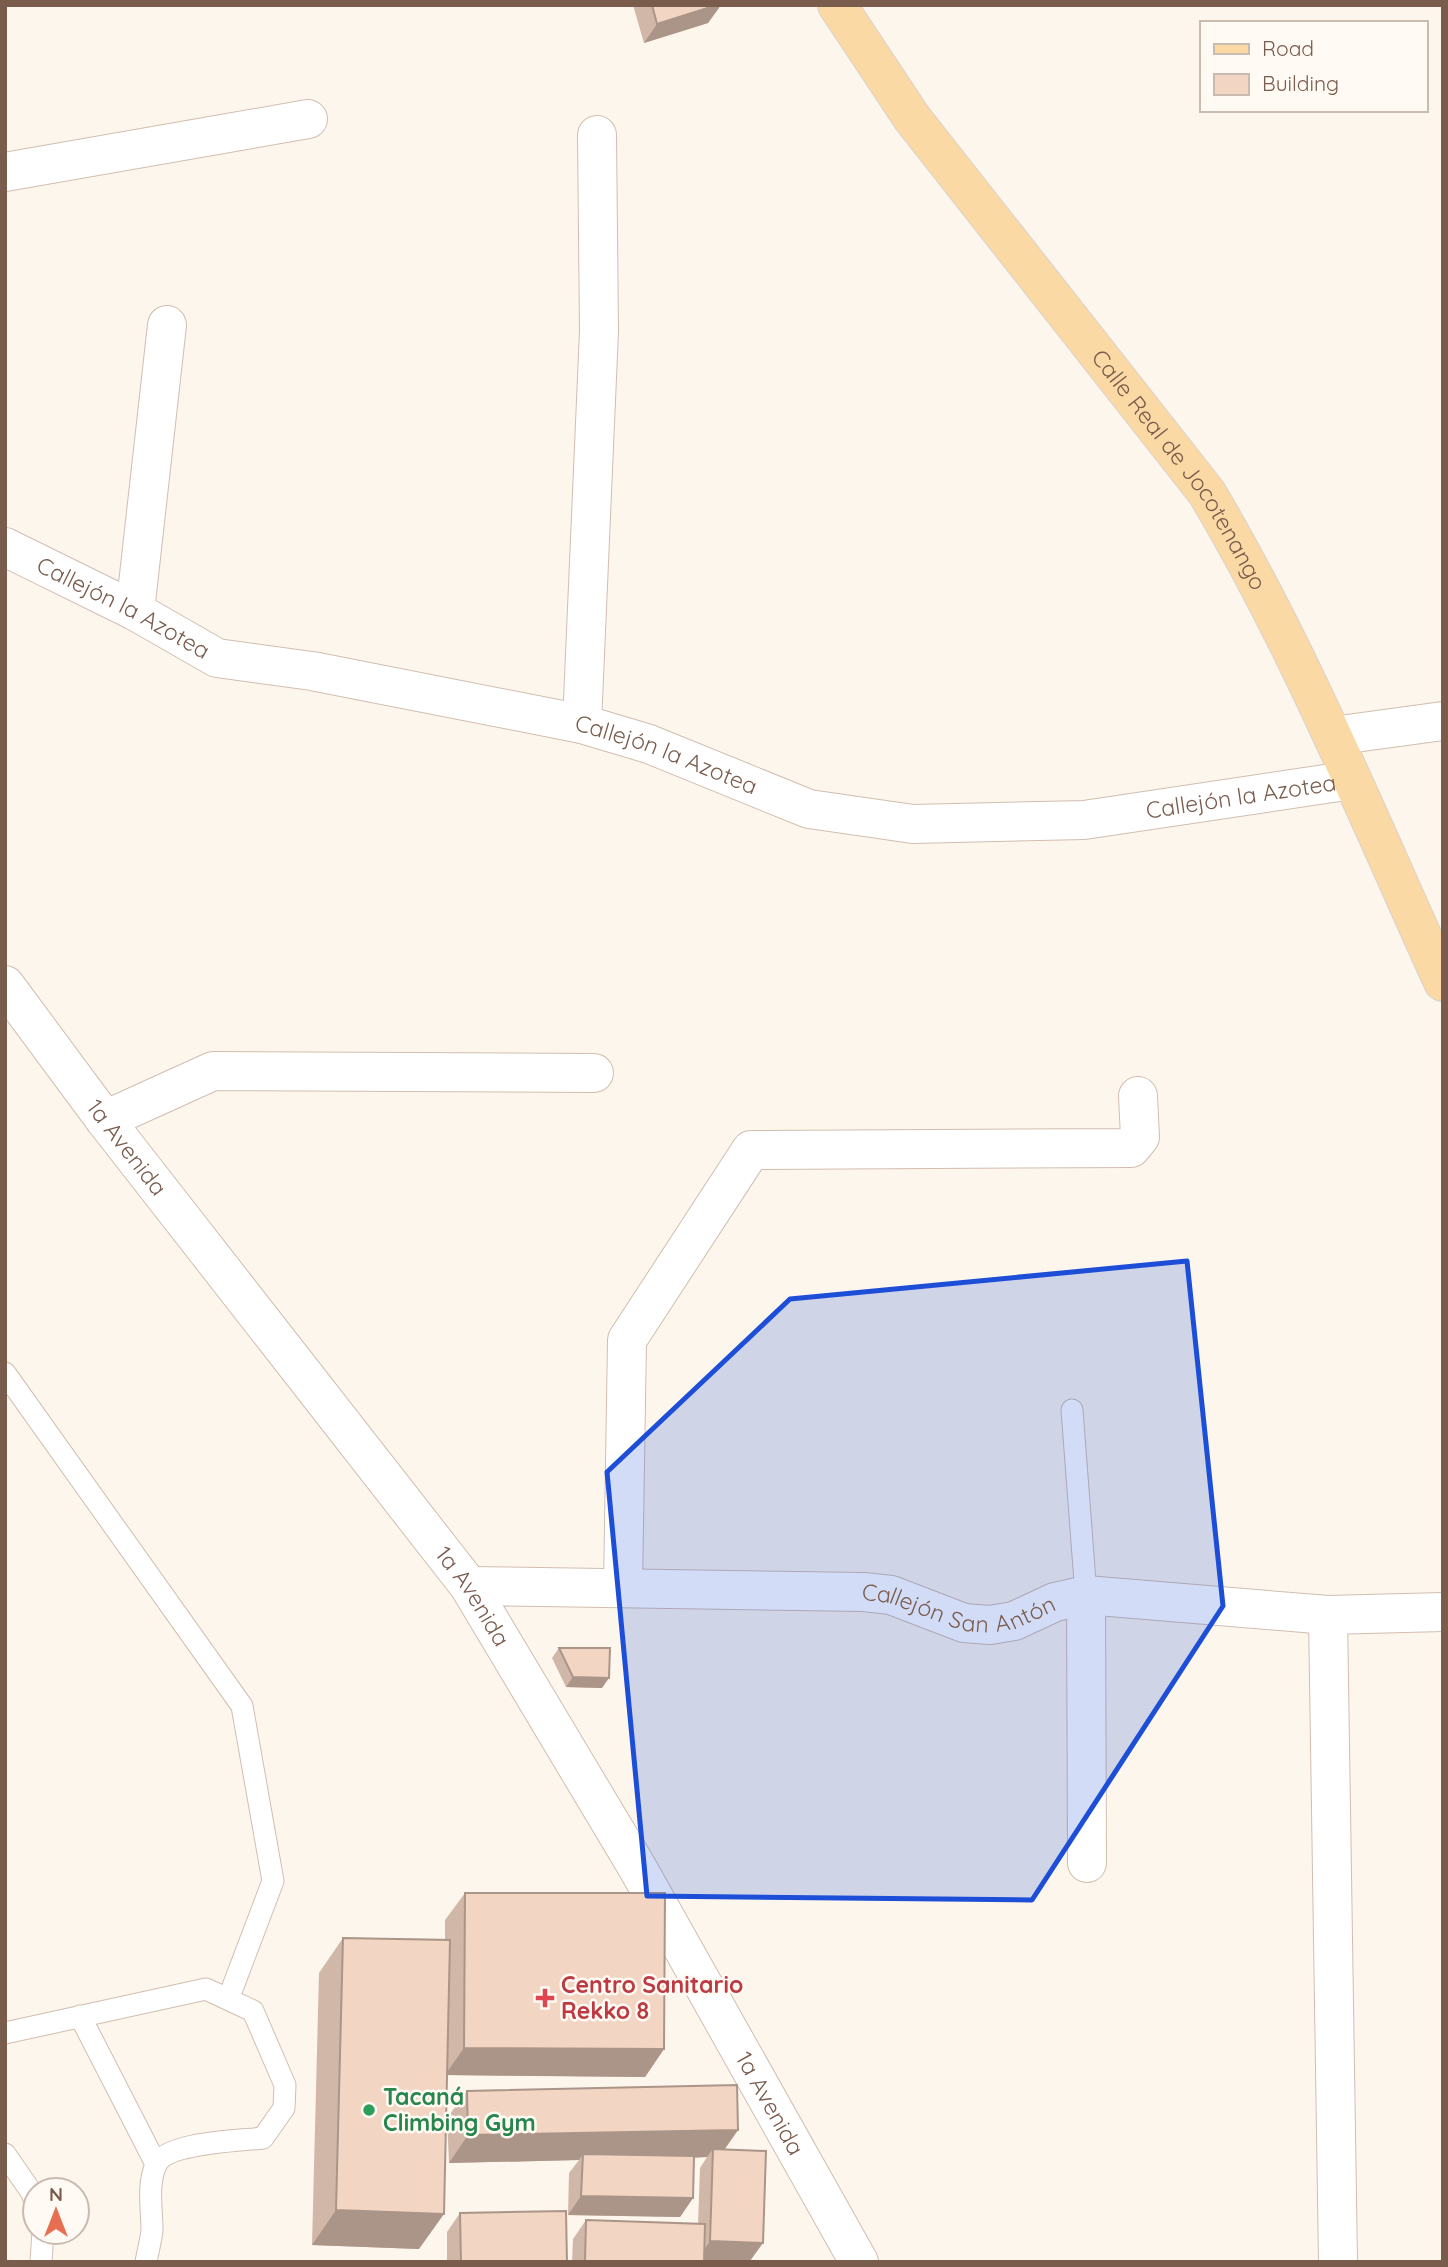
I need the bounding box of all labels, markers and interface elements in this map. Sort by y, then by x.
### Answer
legend [1200,21,1427,112]
text: Road [1262,35,1314,61]
text: Building [1262,70,1339,96]
street label: Calle Real de Jocotenango [1086,343,1273,595]
street label: Callejón la Azotea [32,550,215,665]
street label: Callejón la Azotea [572,708,762,800]
street label: Callejón la Azotea [1144,768,1338,825]
street label: 1a Avenida [81,1093,174,1201]
street label: 1a Avenida [429,1540,517,1651]
street label: Callejón San Antón [861,1577,1060,1639]
place label: Centro Sanitario Rekko 8 [561,1970,743,2025]
marker: Centro Sanitario Rekko 8 [535,1988,555,2008]
street label: 1a Avenida [730,2046,811,2160]
place label: Tacaná Climbing Gym [383,2082,536,2137]
marker: Tacaná Climbing Gym [361,2102,377,2118]
north arrow [21,2176,91,2246]
text: N [49,2182,63,2206]

